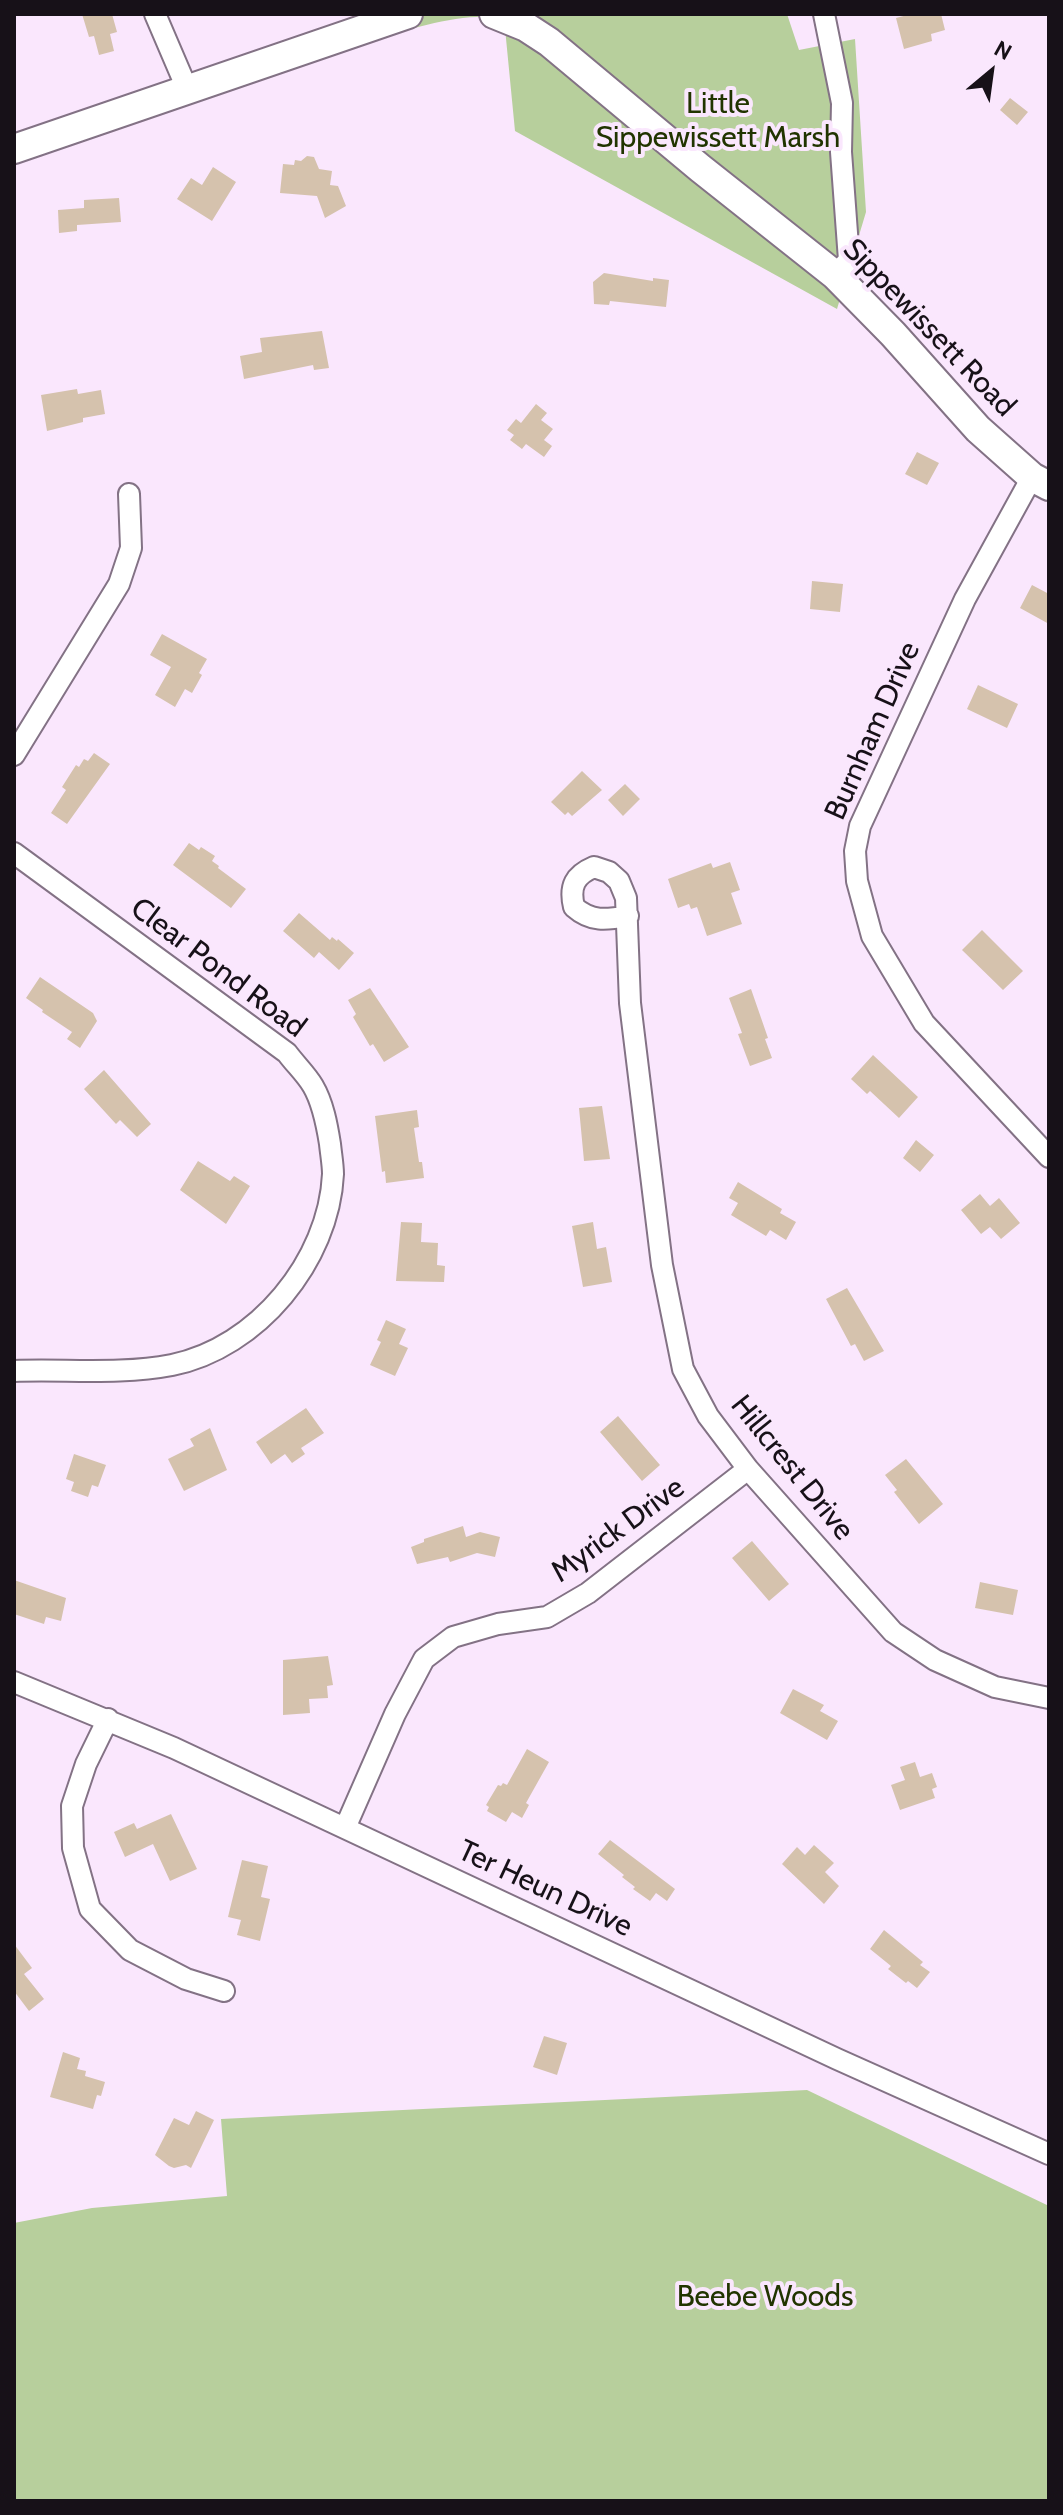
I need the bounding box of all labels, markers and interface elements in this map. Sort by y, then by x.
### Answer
north arrow [951,32,1031,112]
text: N [990,35,1016,66]
park label: Little Sippewissett Marsh [596,86,840,156]
street label: Sippewissett Road [835,232,1023,424]
street label: Burnham Drive [818,637,928,825]
street label: Clear Pond Road [123,890,313,1046]
street label: Hillcrest Drive [723,1388,861,1548]
street label: Myrick Drive [544,1470,692,1590]
street label: Ter Heun Drive [452,1833,638,1945]
park label: Beebe Woods [677,2279,853,2315]

